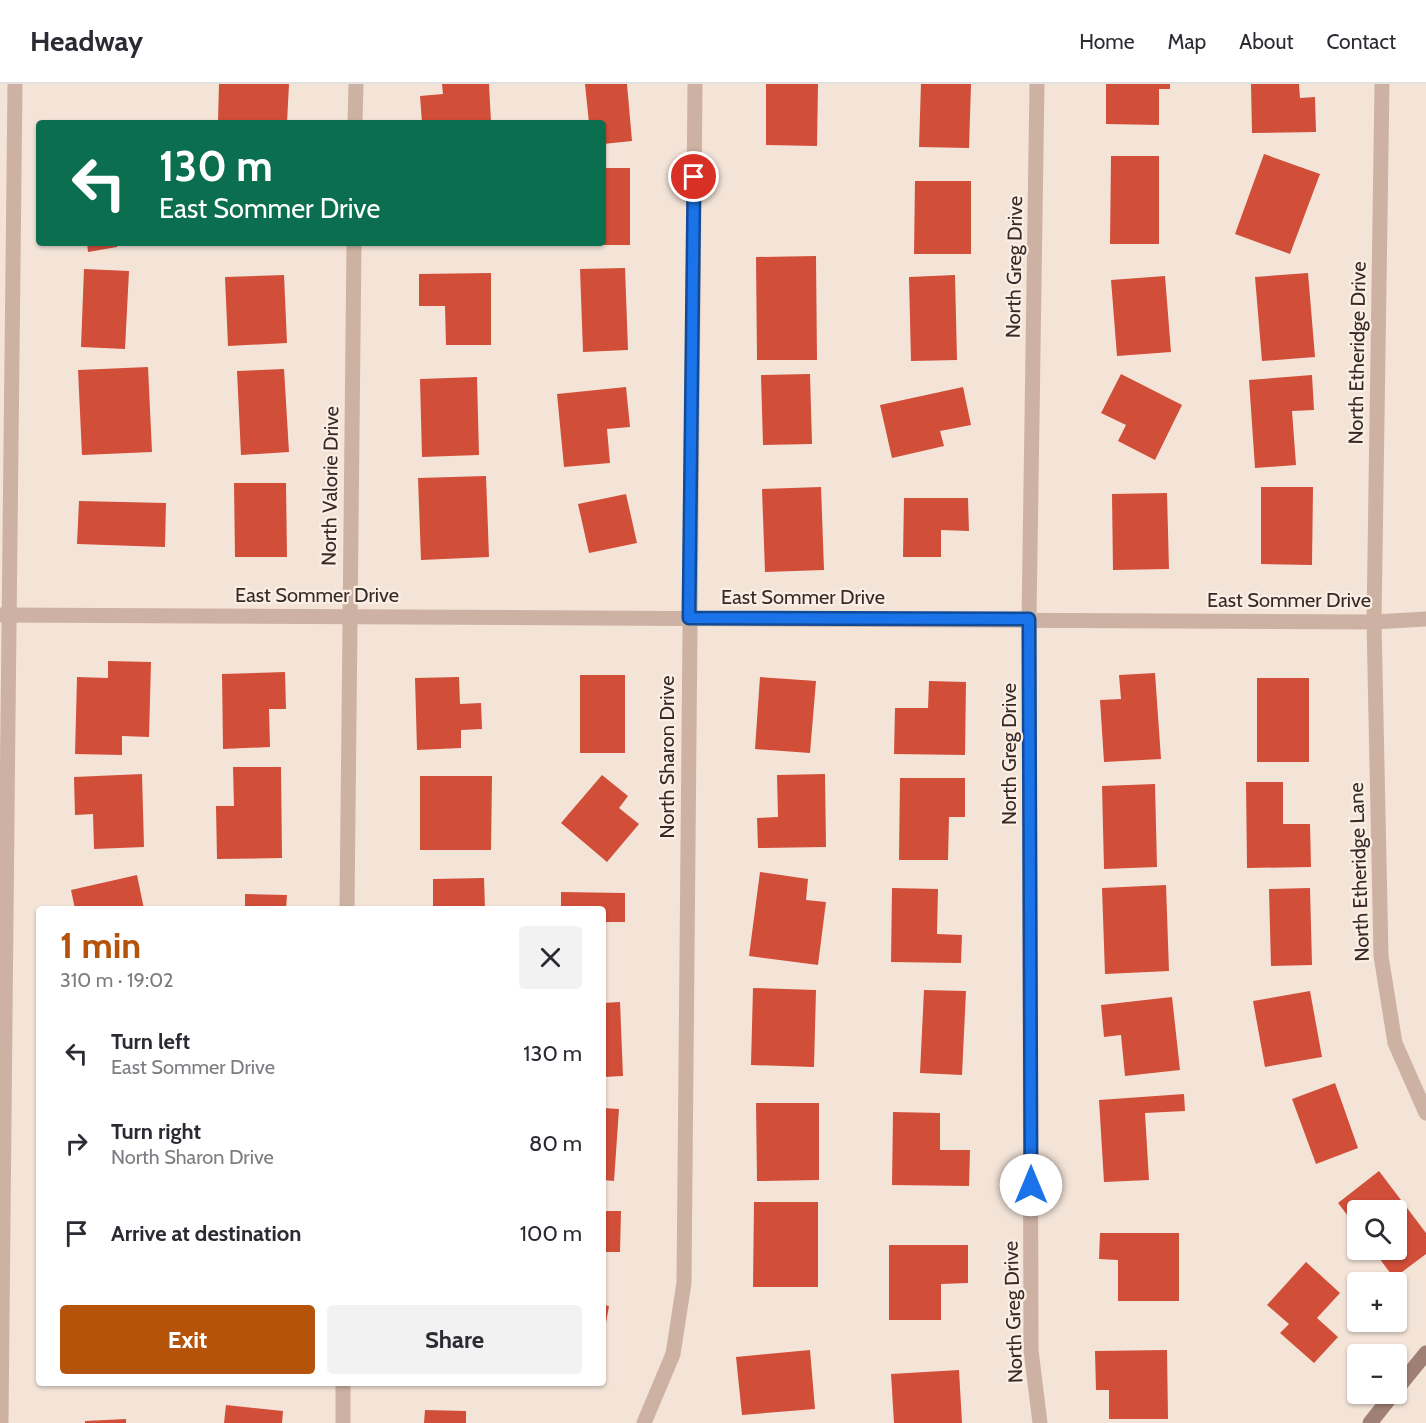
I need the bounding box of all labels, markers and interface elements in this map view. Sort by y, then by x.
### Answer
text: Headway [30,24,143,58]
text: Home [1079,29,1135,54]
text: Map [1168,29,1206,54]
text: About [1239,29,1293,54]
text: Contact [1326,29,1396,54]
text: 130 m [159,140,273,192]
icon: left [60,144,138,222]
pin [668,151,719,202]
icon: arrive [677,160,710,193]
text: East Sommer Drive [159,192,380,225]
street label: North Greg Drive [1001,196,1027,338]
street label: North Etheridge Drive [1343,261,1371,445]
street label: North Valorie Drive [317,406,343,566]
street label: East Sommer Drive [235,583,399,607]
street label: East Sommer Drive [721,585,885,609]
street label: East Sommer Drive [1207,588,1371,612]
street label: North Sharon Drive [655,676,679,838]
street label: North Greg Drive [997,683,1021,825]
street label: North Etheridge Lane [1344,782,1374,962]
text: 1 min [60,923,141,967]
button: close [519,926,582,989]
text: 310 m · 19:02 [60,968,174,992]
text: Turn left [111,1028,190,1055]
icon: left [60,1037,93,1070]
text: 130 m [523,1040,582,1067]
text: East Sommer Drive [111,1055,275,1079]
text: Turn right [111,1118,201,1145]
icon: right [60,1127,93,1160]
text: 80 m [529,1130,582,1157]
text: North Sharon Drive [111,1145,274,1169]
position arrow [999,1153,1063,1217]
map controls [1347,1200,1407,1404]
button: search [1347,1200,1407,1260]
icon: arrive [60,1217,93,1250]
text: Arrive at destination [111,1220,301,1247]
text: 100 m [520,1220,582,1247]
street label: North Greg Drive [999,1241,1027,1383]
button: + [1347,1272,1407,1332]
button: Exit [60,1305,315,1374]
button: Share [327,1305,582,1374]
button: − [1347,1344,1407,1404]

